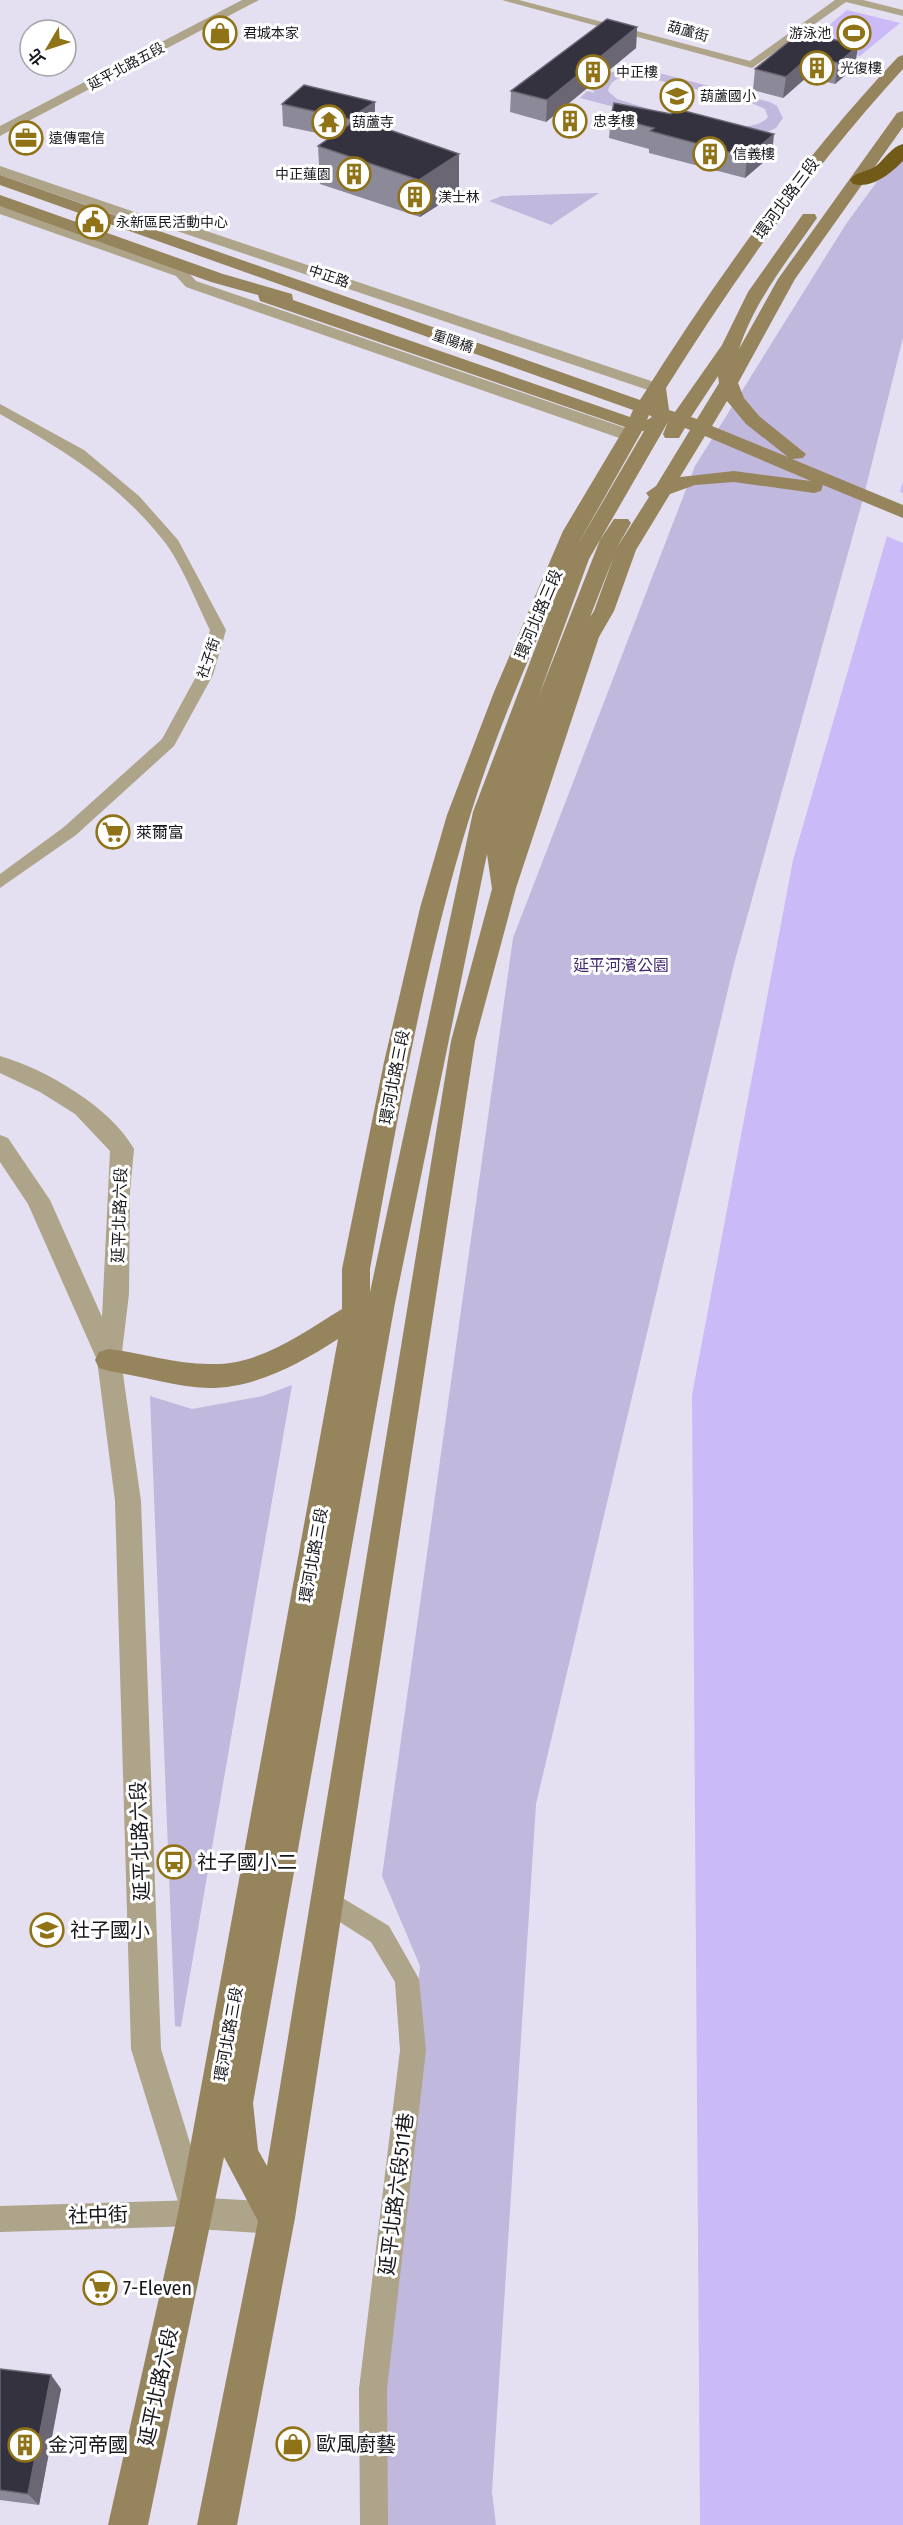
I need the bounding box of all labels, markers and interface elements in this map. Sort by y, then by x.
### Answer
shop icon: 君城本家 [202,15,238,51]
sports icon: 游泳池 [836,15,872,51]
north arrow [18,18,78,78]
street label: 葫蘆街 [665,18,710,45]
place label: 君城本家 [243,25,299,42]
place label: 游泳池 [789,25,831,42]
street label: 延平北路五段 [85,39,167,94]
text: 北 [24,45,49,69]
building icon: 光復樓 [799,50,835,86]
building icon: 中正樓 [575,54,611,90]
place label: 光復樓 [840,60,882,77]
place label: 中正樓 [616,64,658,81]
school or university icon: 葫蘆國小 [659,78,695,114]
place label: 葫蘆國小 [700,88,756,105]
building icon: 忠孝樓 [552,103,588,139]
temple icon: 葫蘆寺 [311,104,347,140]
place label: 忠孝樓 [593,113,635,130]
place label: 葫蘆寺 [352,114,394,131]
office icon: 遠傳電信 [8,120,44,156]
place label: 遠傳電信 [49,130,105,147]
building icon: 信義樓 [692,136,728,172]
place label: 信義樓 [733,146,775,163]
street label: 環河北路三段 [750,154,823,242]
building icon: 中正蓮園 [336,156,372,192]
place label: 中正蓮園 [275,166,331,183]
building icon: 渼士林 [397,179,433,215]
place label: 渼士林 [438,189,480,206]
public building icon: 永新區民活動中心 [75,204,111,240]
place label: 永新區民活動中心 [116,214,228,231]
street label: 中正路 [306,262,351,291]
street label: 重陽橋 [430,327,475,356]
street label: 環河北路三段 [511,566,566,662]
street label: 社子街 [194,636,223,681]
supermarket icon: 萊爾富 [95,814,131,850]
place label: 萊爾富 [136,823,184,842]
park label: 延平河濱公園 [573,956,669,975]
street label: 環河北路三段 [376,1028,413,1126]
street label: 延平北路六段 [108,1167,131,1263]
street label: 環河北路三段 [296,1506,331,1604]
street label: 延平北路六段 [126,1781,154,1901]
bus stop icon: 社子國小二 [156,1844,192,1880]
place label: 社子國小二 [197,1850,297,1874]
school or university icon: 社子國小 [29,1912,65,1948]
place label: 社子國小 [70,1918,150,1942]
street label: 環河北路三段 [211,1985,246,2083]
street label: 延平北路六段511巷 [374,2111,418,2277]
street label: 社中街 [68,2202,128,2228]
supermarket icon: 7-Eleven [82,2270,118,2306]
place label: 7-Eleven [123,2276,192,2300]
street label: 延平北路六段 [134,2326,182,2448]
shop icon: 歐風廚藝 [275,2426,311,2462]
building icon: 金河帝國 [7,2427,43,2463]
place label: 歐風廚藝 [316,2432,396,2456]
place label: 金河帝國 [48,2433,128,2457]

